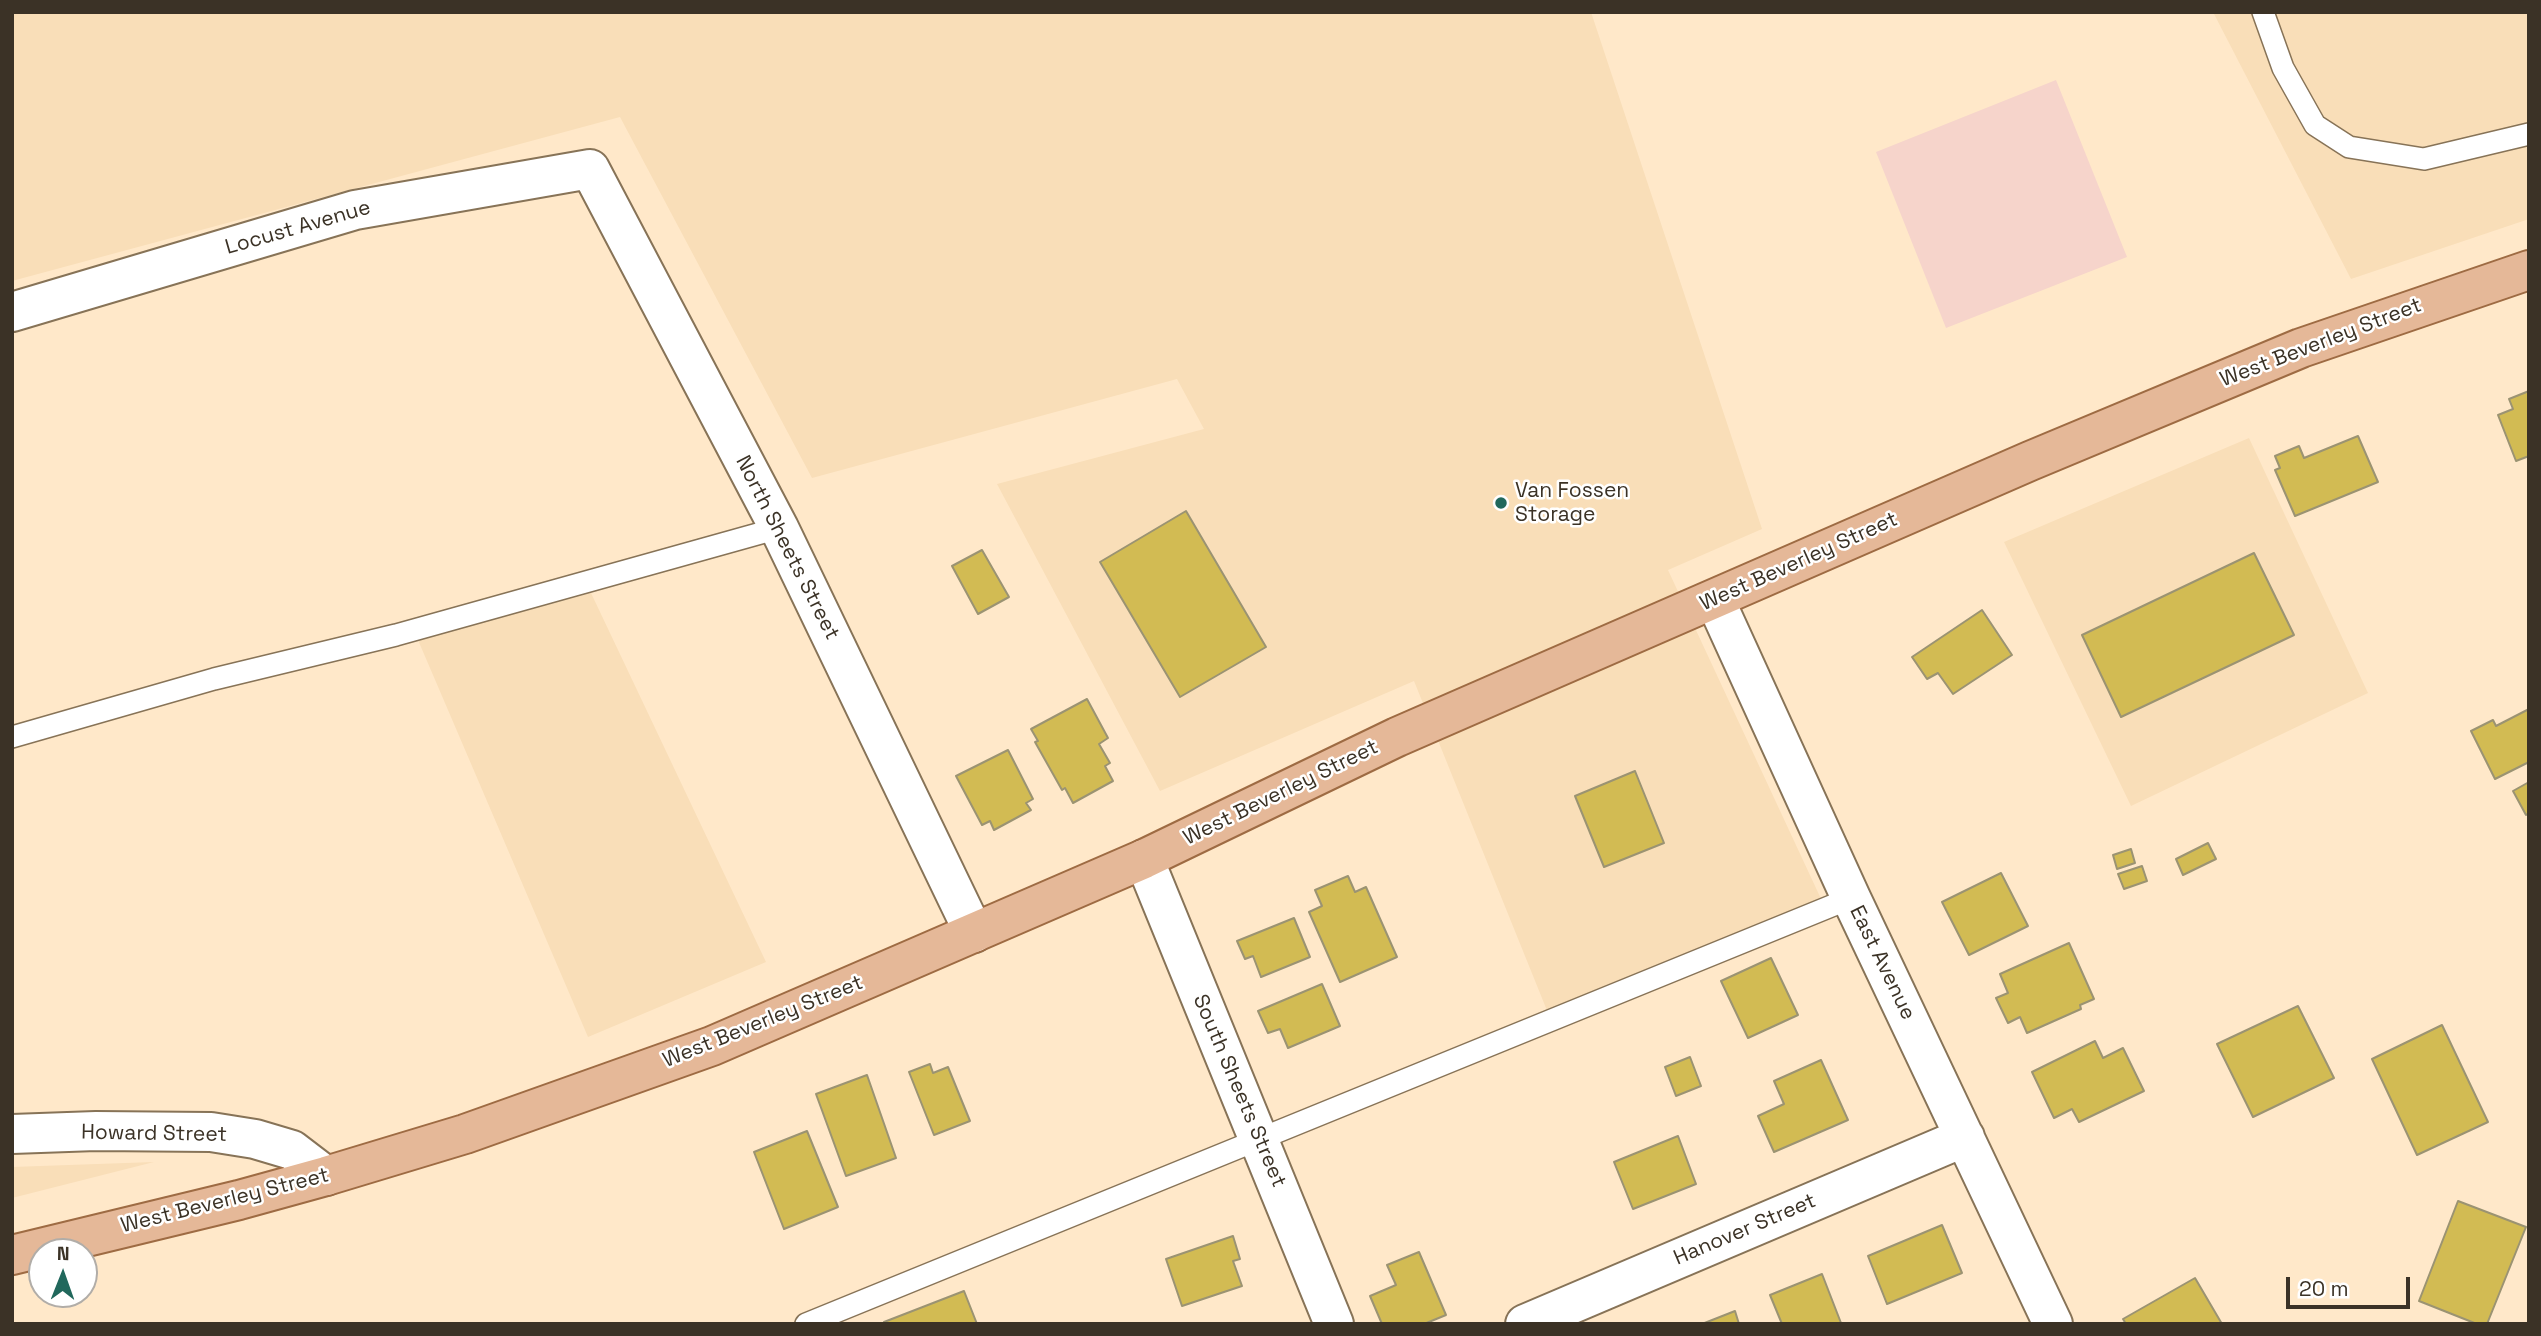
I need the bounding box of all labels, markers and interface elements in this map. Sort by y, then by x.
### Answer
street label: Locust Avenue [223,195,373,261]
street label: West Beverley Street [2217,293,2425,393]
street label: North Sheets Street [730,452,844,644]
place label: Van Fossen Storage [1515,478,1629,528]
marker: Van Fossen Storage [1493,495,1509,511]
street label: West Beverley Street [1696,507,1902,617]
street label: West Beverley Street [1180,735,1382,851]
street label: East Avenue [1844,902,1920,1024]
street label: West Beverley Street [659,970,867,1074]
street label: South Sheets Street [1187,991,1291,1191]
street label: Howard Street [81,1120,227,1148]
street label: West Beverley Street [118,1163,332,1239]
street label: Hanover Street [1670,1189,1820,1271]
north arrow [28,1238,98,1308]
text: N [57,1241,70,1266]
scale bar [2289,1262,2413,1306]
text: 20 m [2299,1275,2349,1302]

